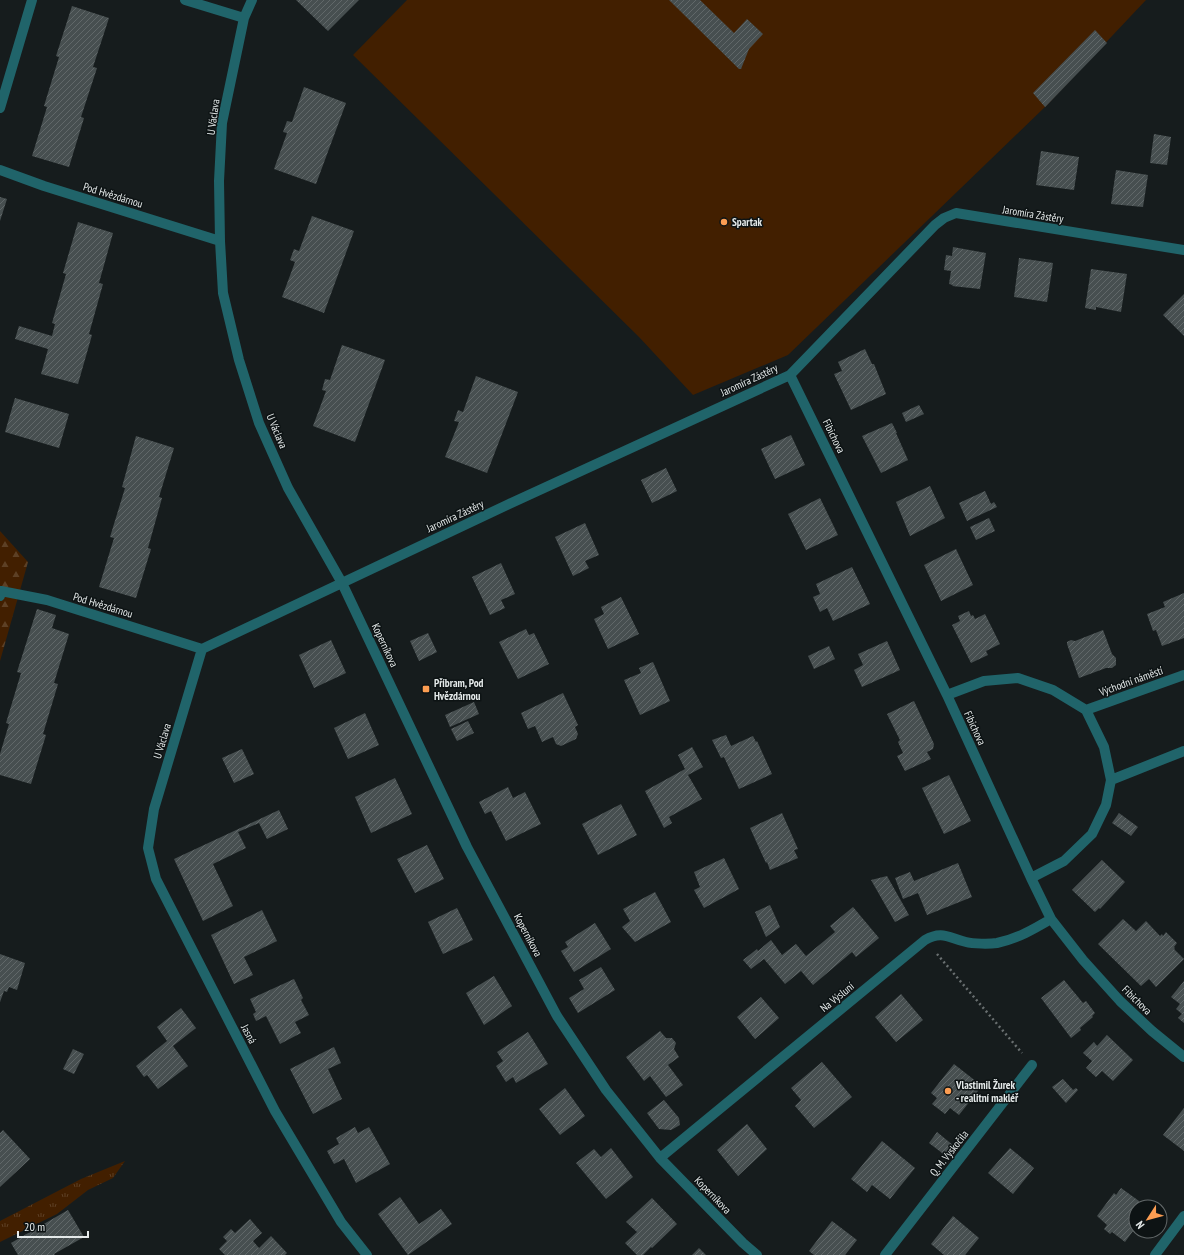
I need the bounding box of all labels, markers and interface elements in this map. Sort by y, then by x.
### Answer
street label: U Václava [204,98,222,136]
street label: Pod Hvězdárnou [81,179,145,211]
street label: Jaromíra Zástěry [1001,202,1065,226]
place label: Spartak [732,215,763,229]
marker: Spartak [719,217,729,227]
street label: Jaromíra Zástěry [717,360,781,400]
street label: U Václava [263,412,291,450]
street label: Fibichova [820,417,848,455]
street label: Jaromíra Zástěry [423,496,487,536]
street label: Pod Hvězdárnou [71,589,135,621]
street label: Koperníkova [369,621,401,669]
street label: Východní náměstí [1096,663,1165,699]
place label: Příbram, Pod Hvězdárnou [434,676,484,703]
marker: Příbram, Pod Hvězdárnou [421,684,431,694]
street label: Fibichova [961,709,989,747]
street label: U Václava [150,722,174,760]
street label: Koperníkova [511,911,545,959]
street label: Na Výsluní [817,979,857,1015]
street label: Fibichova [1119,982,1155,1018]
street label: Jasná [238,1021,260,1046]
place label: Vlastimil Žurek - realitní makléř [955,1078,1019,1105]
marker: Vlastimil Žurek - realitní makléř [943,1086,953,1096]
street label: Q. M. Vyskočila [927,1127,971,1179]
street label: Koperníkova [692,1173,734,1217]
north arrow [1128,1199,1168,1239]
scale bar [18,1213,88,1239]
text: N [1132,1218,1147,1231]
text: 20 m [24,1219,45,1234]

